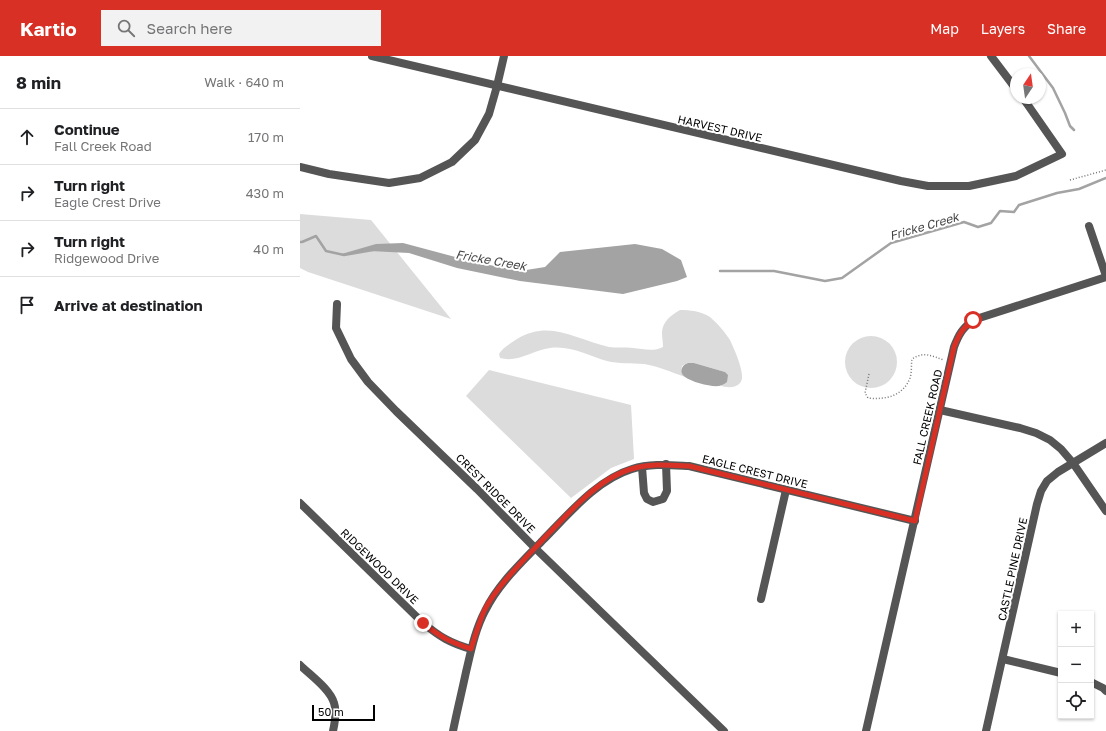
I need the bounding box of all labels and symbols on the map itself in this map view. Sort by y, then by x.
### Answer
north arrow [1010,68,1046,104]
street label: HARVEST DRIVE [676,112,764,144]
water label: Fricke Creek [888,209,962,243]
water label: Fricke Creek [454,246,529,274]
route start [964,311,982,329]
street label: FALL CREEK ROAD [910,368,944,466]
street label: CREST RIDGE DRIVE [454,451,539,536]
street label: EAGLE CREST DRIVE [701,452,809,490]
street label: CASTLE PINE DRIVE [995,516,1029,622]
street label: RIDGEWOOD DRIVE [338,526,422,607]
route end [414,614,432,632]
scale bar [312,703,375,722]

